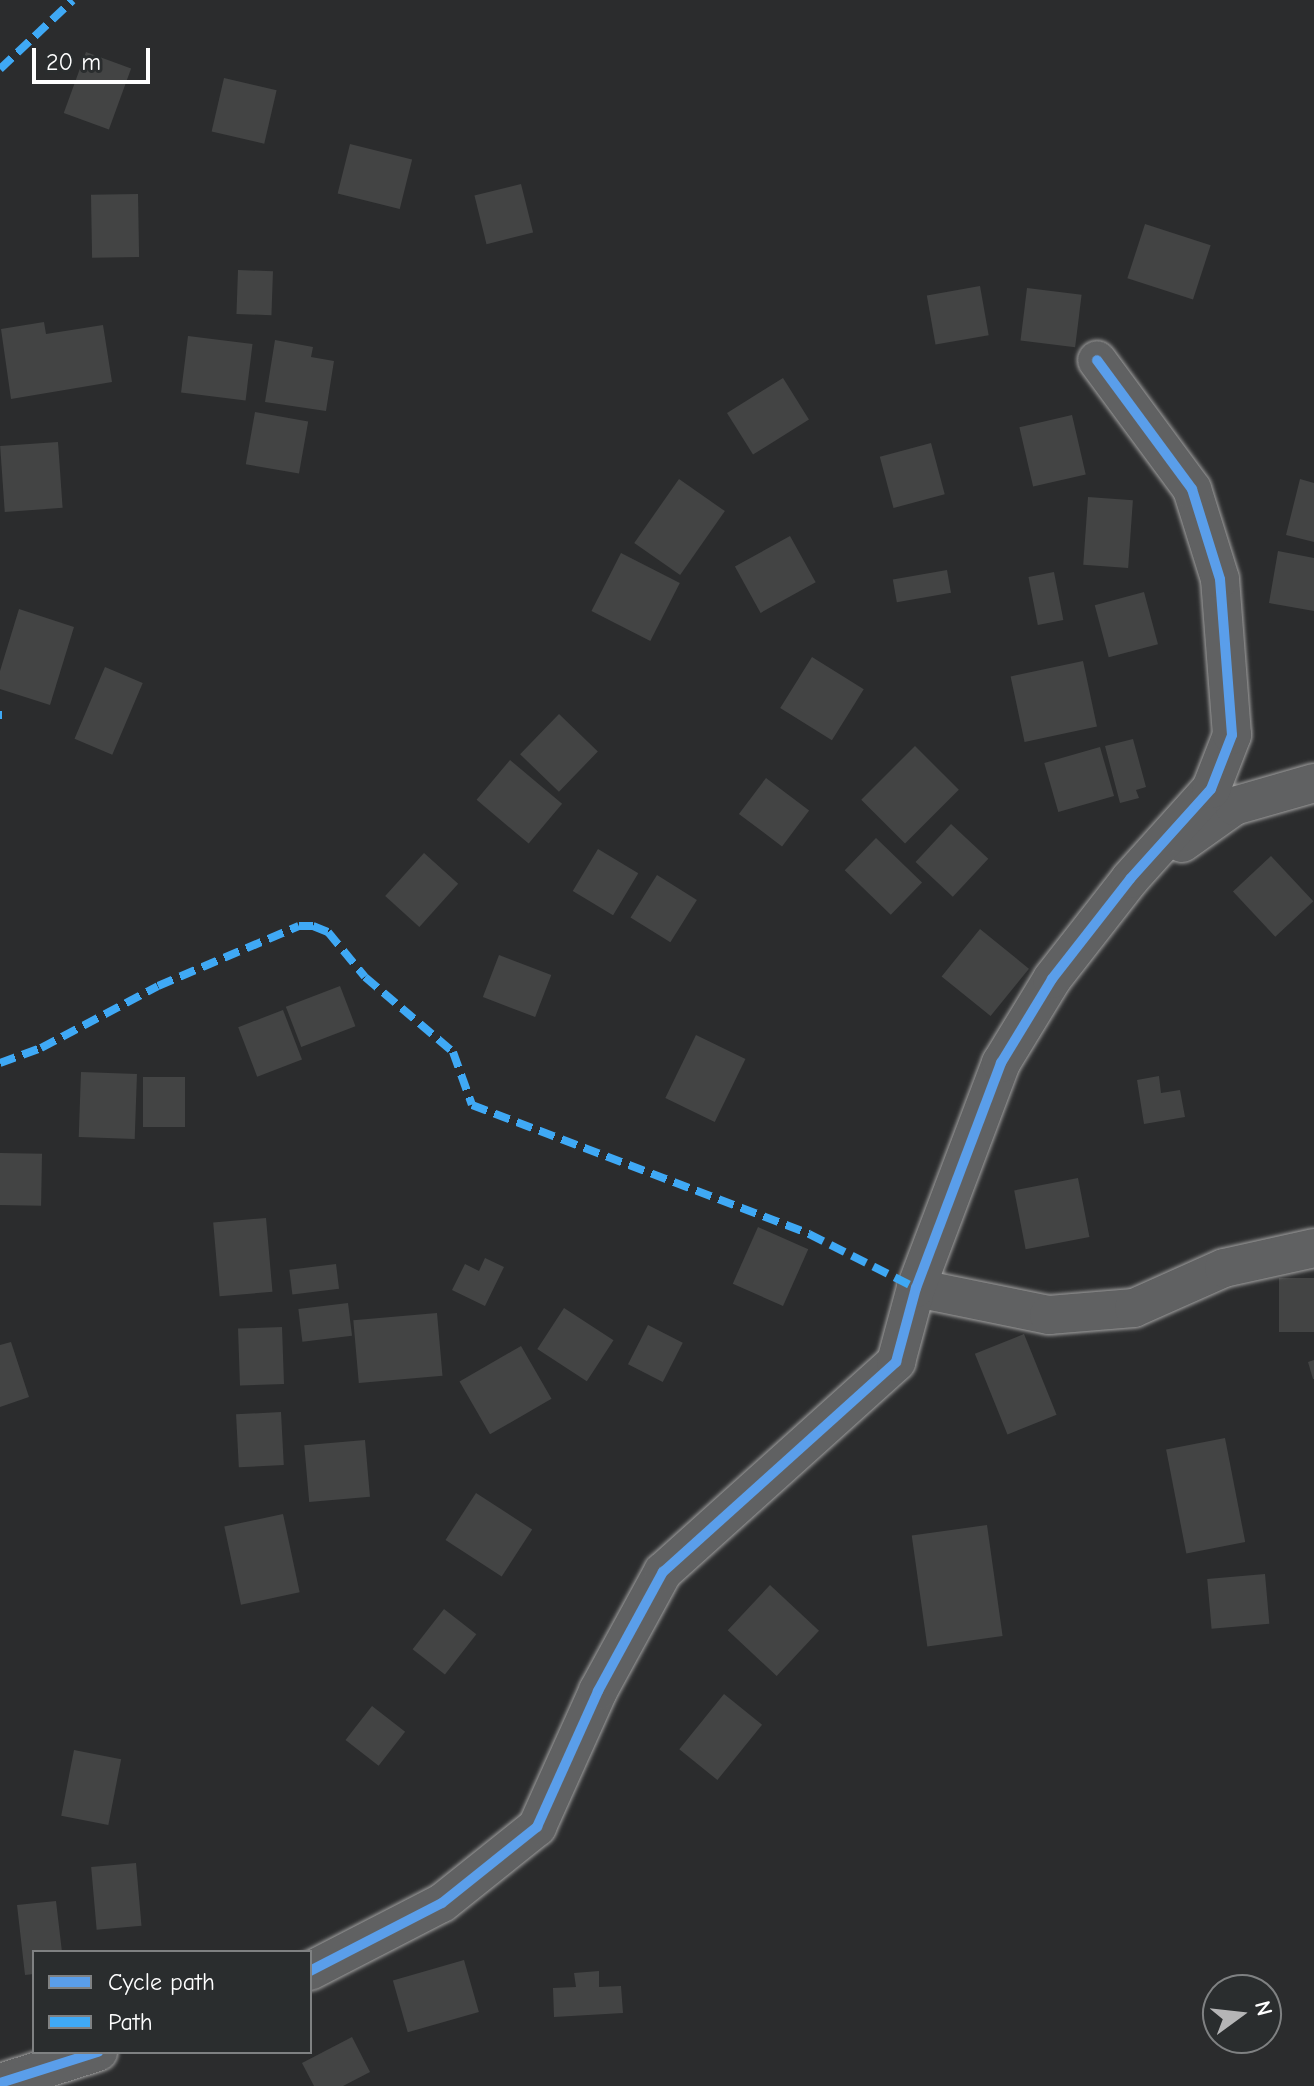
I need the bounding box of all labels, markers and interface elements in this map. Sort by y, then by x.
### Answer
scale bar [36,32,154,82]
text: 20 m [46,48,101,76]
legend [32,1950,312,2054]
text: Cycle path [108,1968,215,1996]
north arrow [1202,1974,1282,2054]
text: N [1249,1998,1278,2019]
text: Path [108,2008,153,2036]

